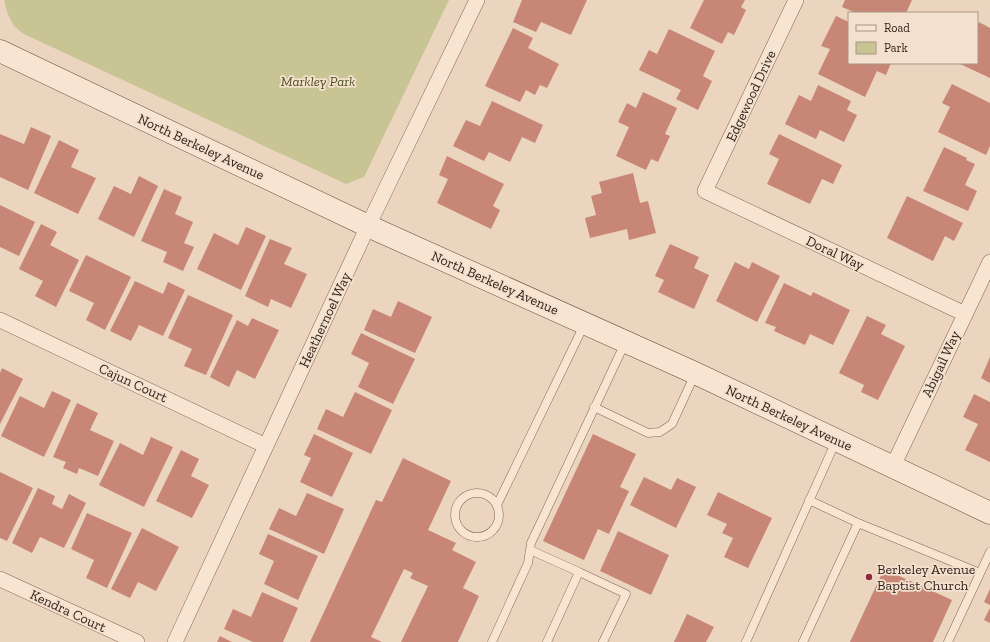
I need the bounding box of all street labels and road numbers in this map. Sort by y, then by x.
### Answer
street label: Edgewood Drive [722,47,780,144]
street label: North Berkeley Avenue [135,110,267,184]
street label: Doral Way [803,232,868,274]
street label: North Berkeley Avenue [429,247,562,319]
street label: Heathernoel Way [295,269,355,370]
street label: Abigail Way [918,327,964,400]
street label: Cajun Court [96,360,171,407]
street label: North Berkeley Avenue [723,381,855,455]
street label: Kendra Court [27,586,109,636]

